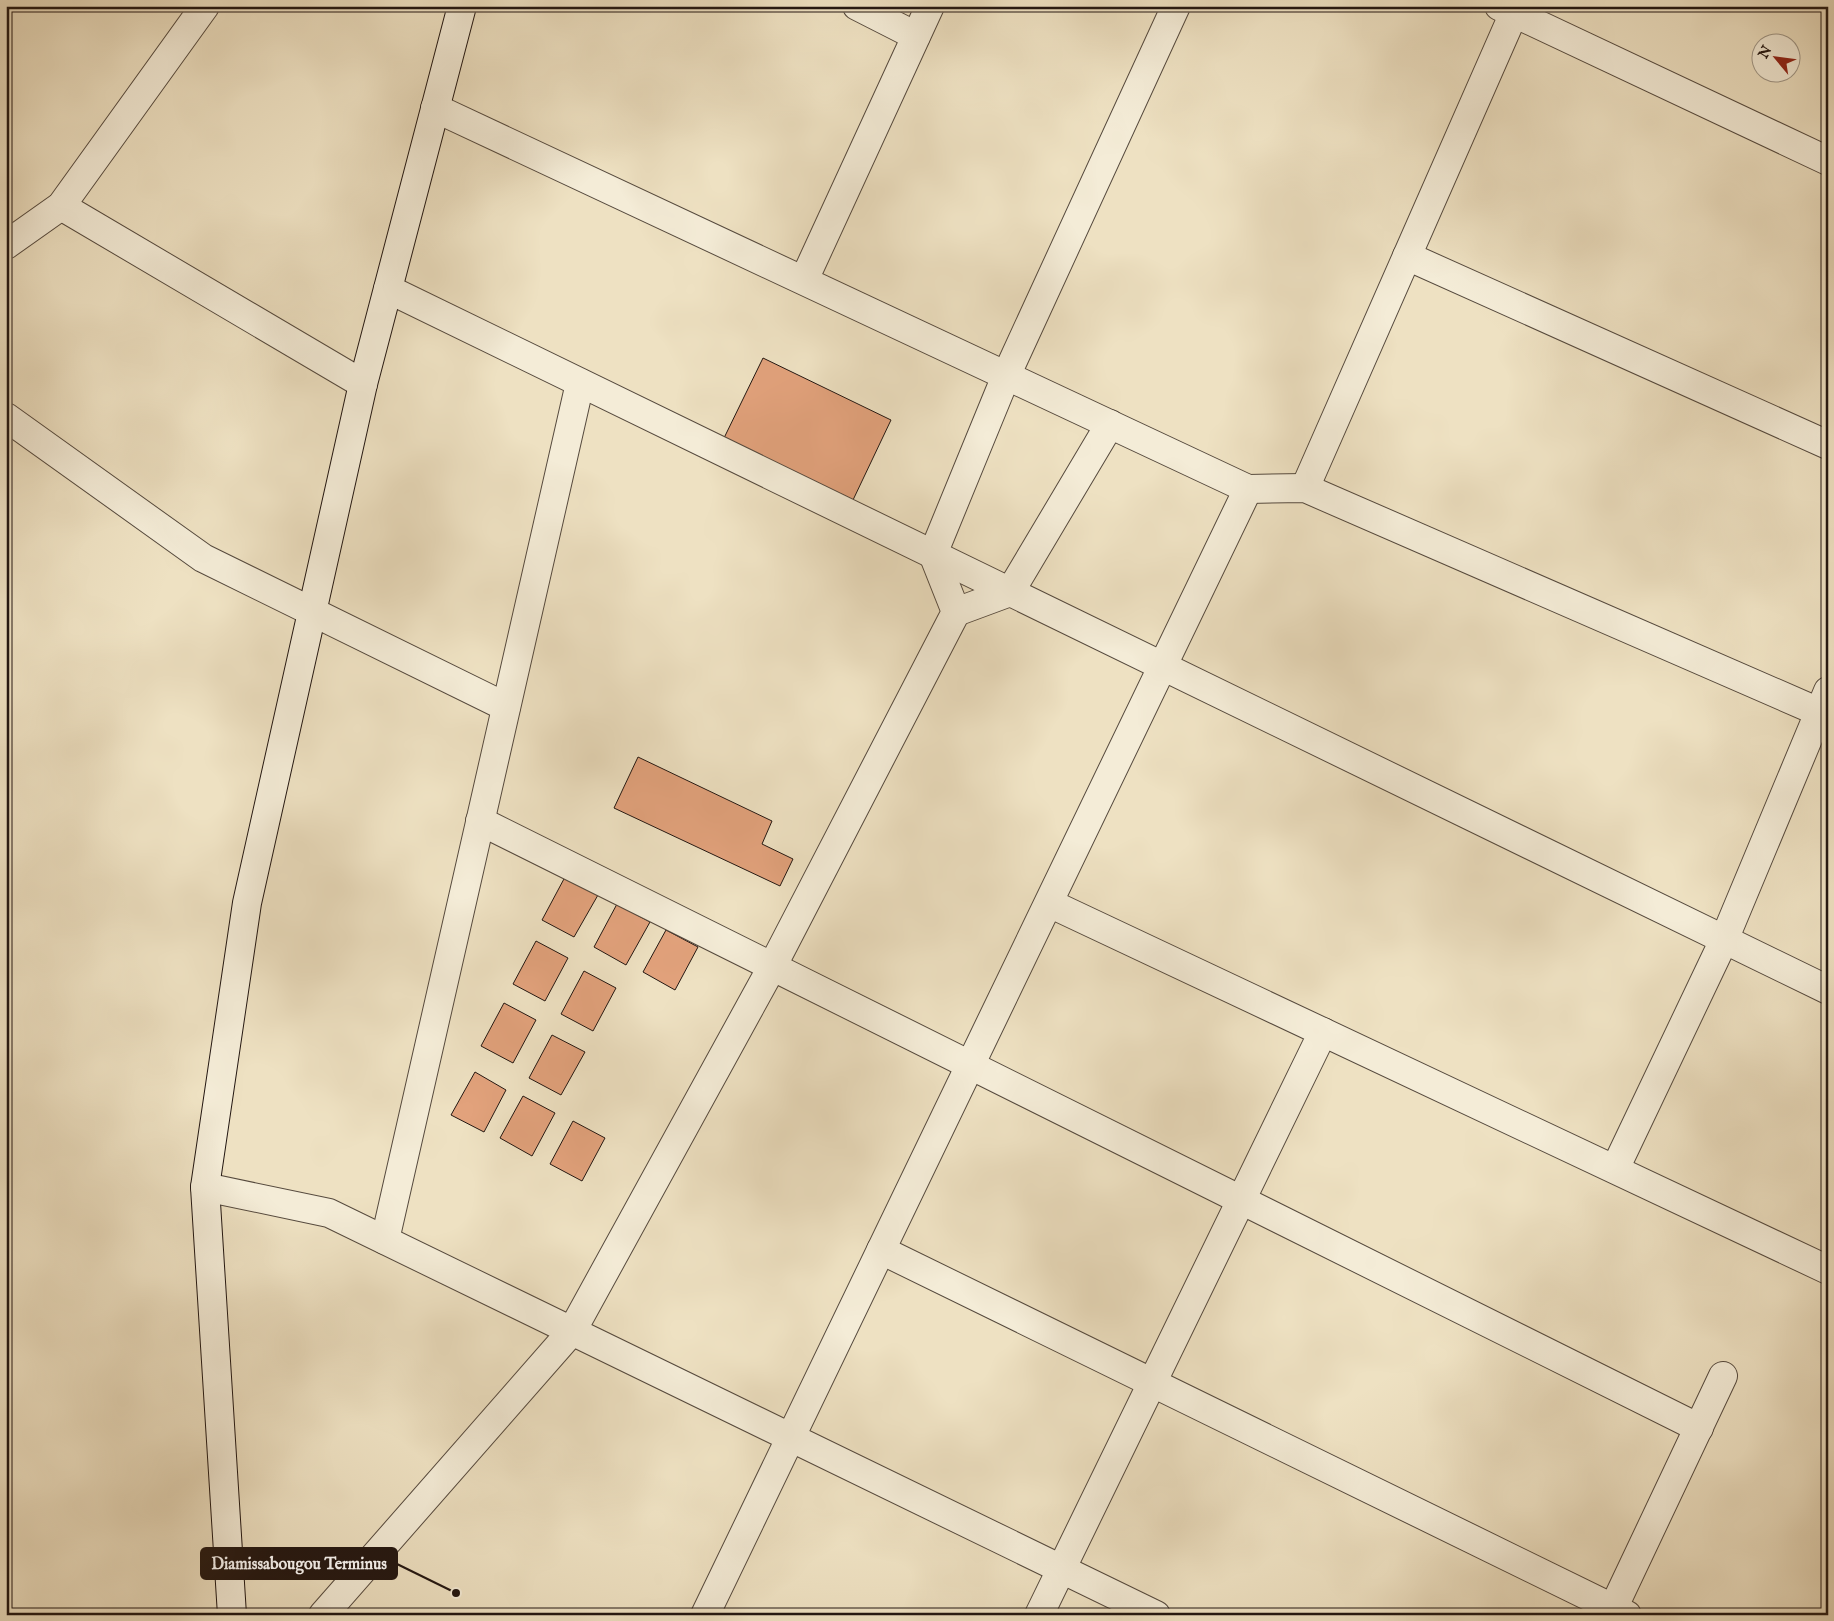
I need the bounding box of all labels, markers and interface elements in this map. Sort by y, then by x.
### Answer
north arrow [1752,32,1802,82]
text: N [1754,43,1776,63]
callout: Diamissabougou Terminus [201,1548,397,1579]
text: Diamissabougou Terminus [211,1555,387,1575]

